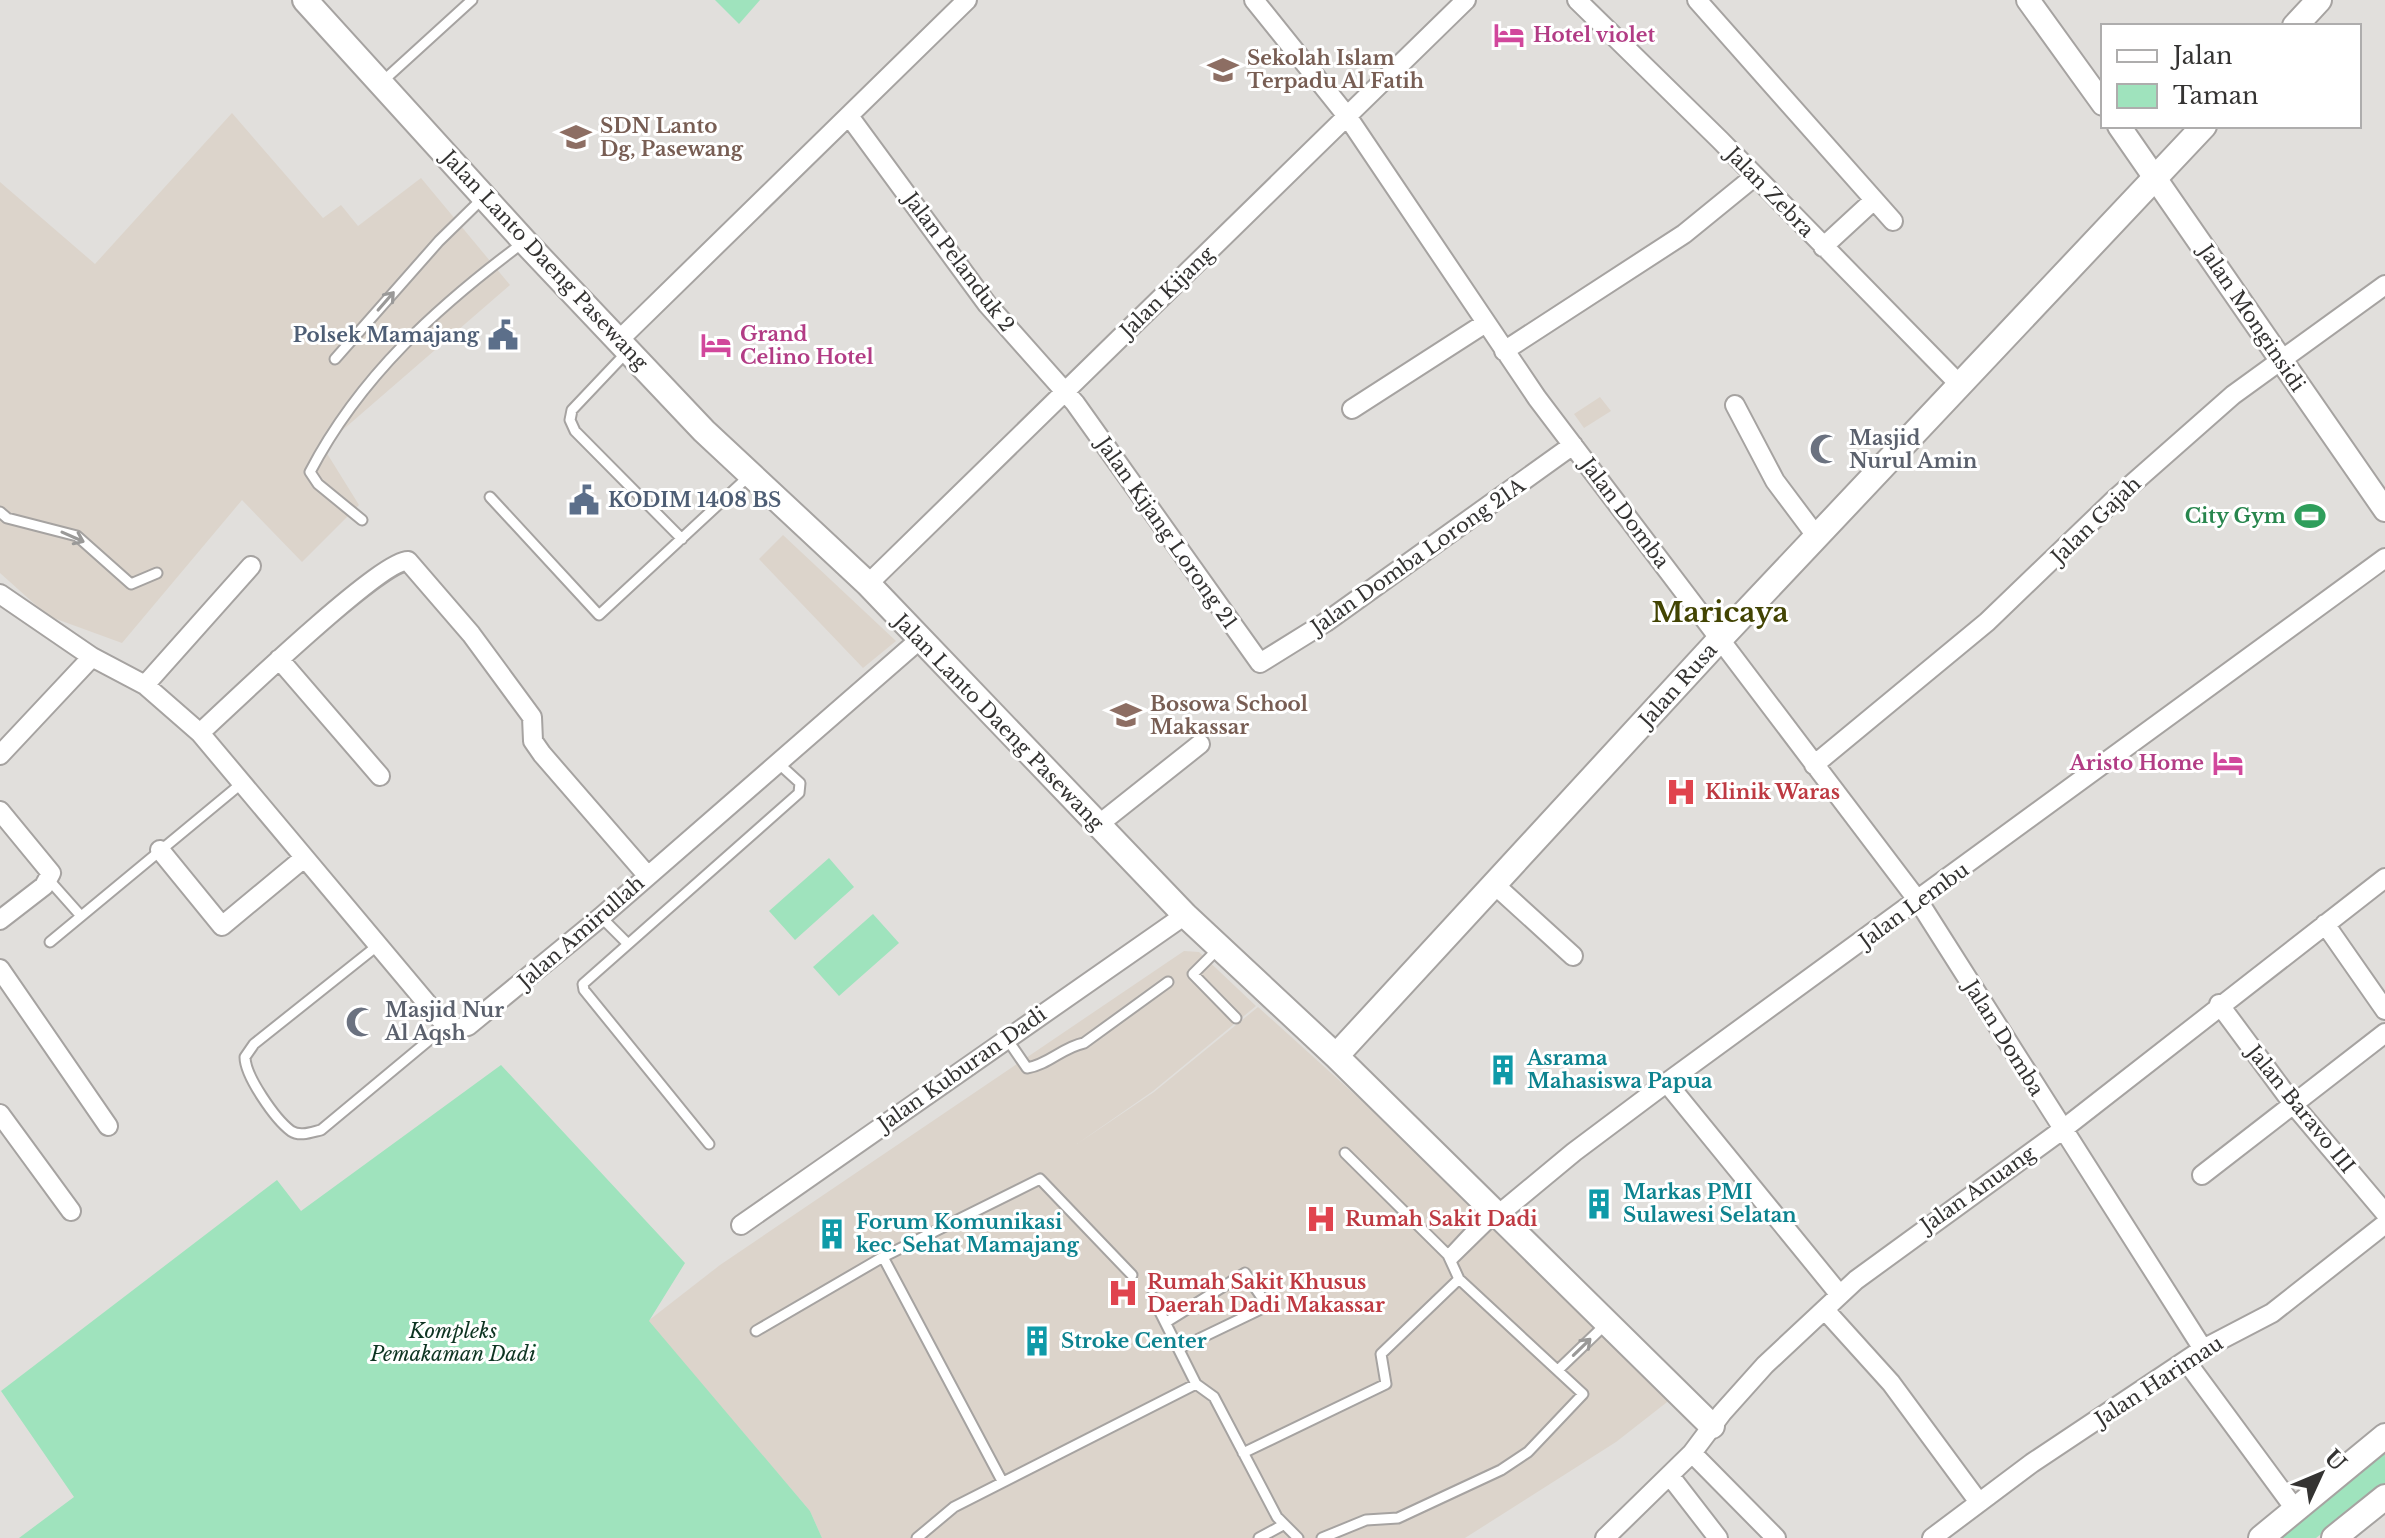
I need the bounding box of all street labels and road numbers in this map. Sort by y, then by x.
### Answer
street label: Jalan Zebra [1719,140,1820,243]
street label: Jalan Lanto Daeng Pasewang [435,143,654,375]
street label: Jalan Pelanduk 2 [897,185,1019,336]
street label: Jalan Monginsidi [2192,237,2310,396]
street label: Jalan Kijang [1113,241,1219,345]
street label: Jalan Kijang Lorong 21 [1090,430,1242,634]
street label: Jalan Domba [1574,451,1675,574]
street label: Jalan Gajah [2044,471,2146,571]
street label: Jalan Domba Lorong 21A [1304,473,1530,641]
street label: Jalan Lanto Daeng Pasewang [887,607,1109,836]
street label: Jalan Rusa [1632,637,1723,734]
street label: Jalan Lembu [1852,857,1973,954]
street label: Jalan Amirullah [511,871,649,995]
street label: Jalan Domba [1957,973,2050,1101]
street label: Jalan Kuburan Dadi [871,1002,1051,1138]
street label: Jalan Baravo III [2240,1038,2360,1178]
street label: Jalan Anuang [1914,1140,2041,1239]
street label: Jalan Harimau [2088,1331,2227,1433]

